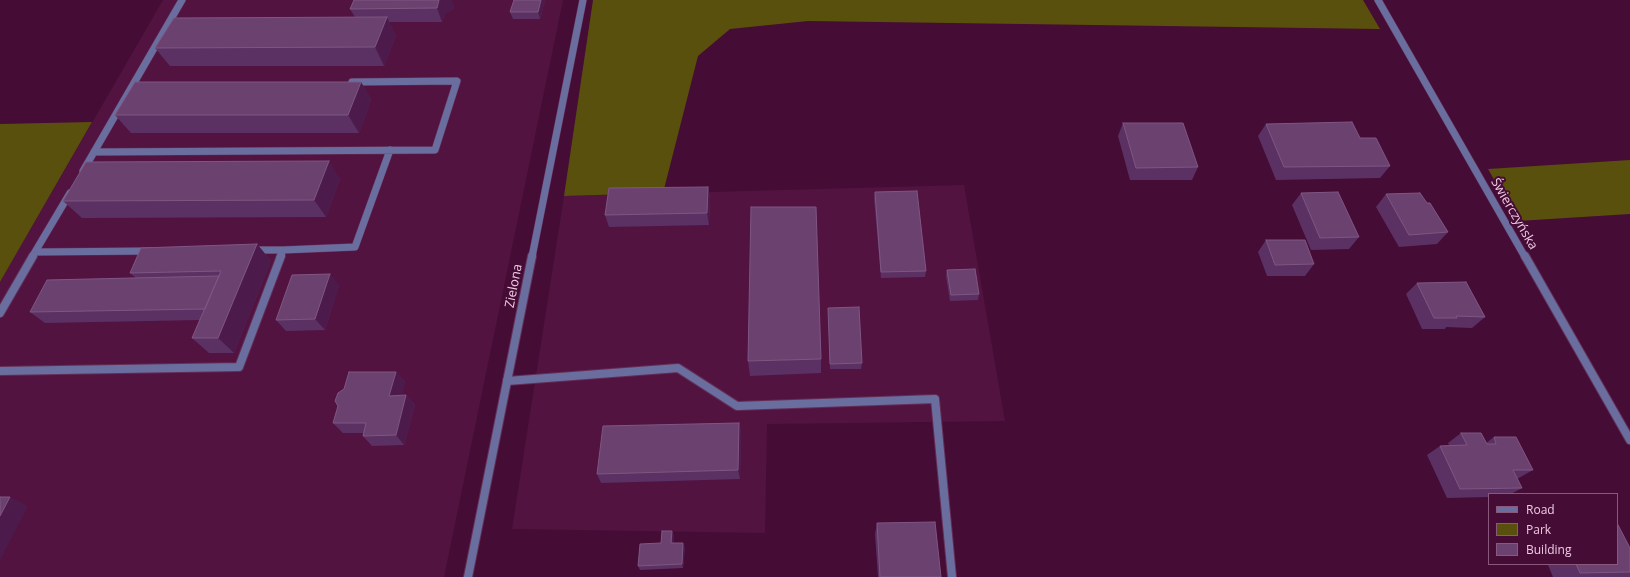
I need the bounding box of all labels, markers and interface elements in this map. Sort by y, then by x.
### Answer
street label: Świerczyńska [1487,175,1541,253]
street label: Zielona [502,263,526,309]
legend [1488,493,1618,565]
text: Road [1526,501,1555,518]
text: Park [1526,521,1551,538]
text: Building [1526,541,1571,558]

